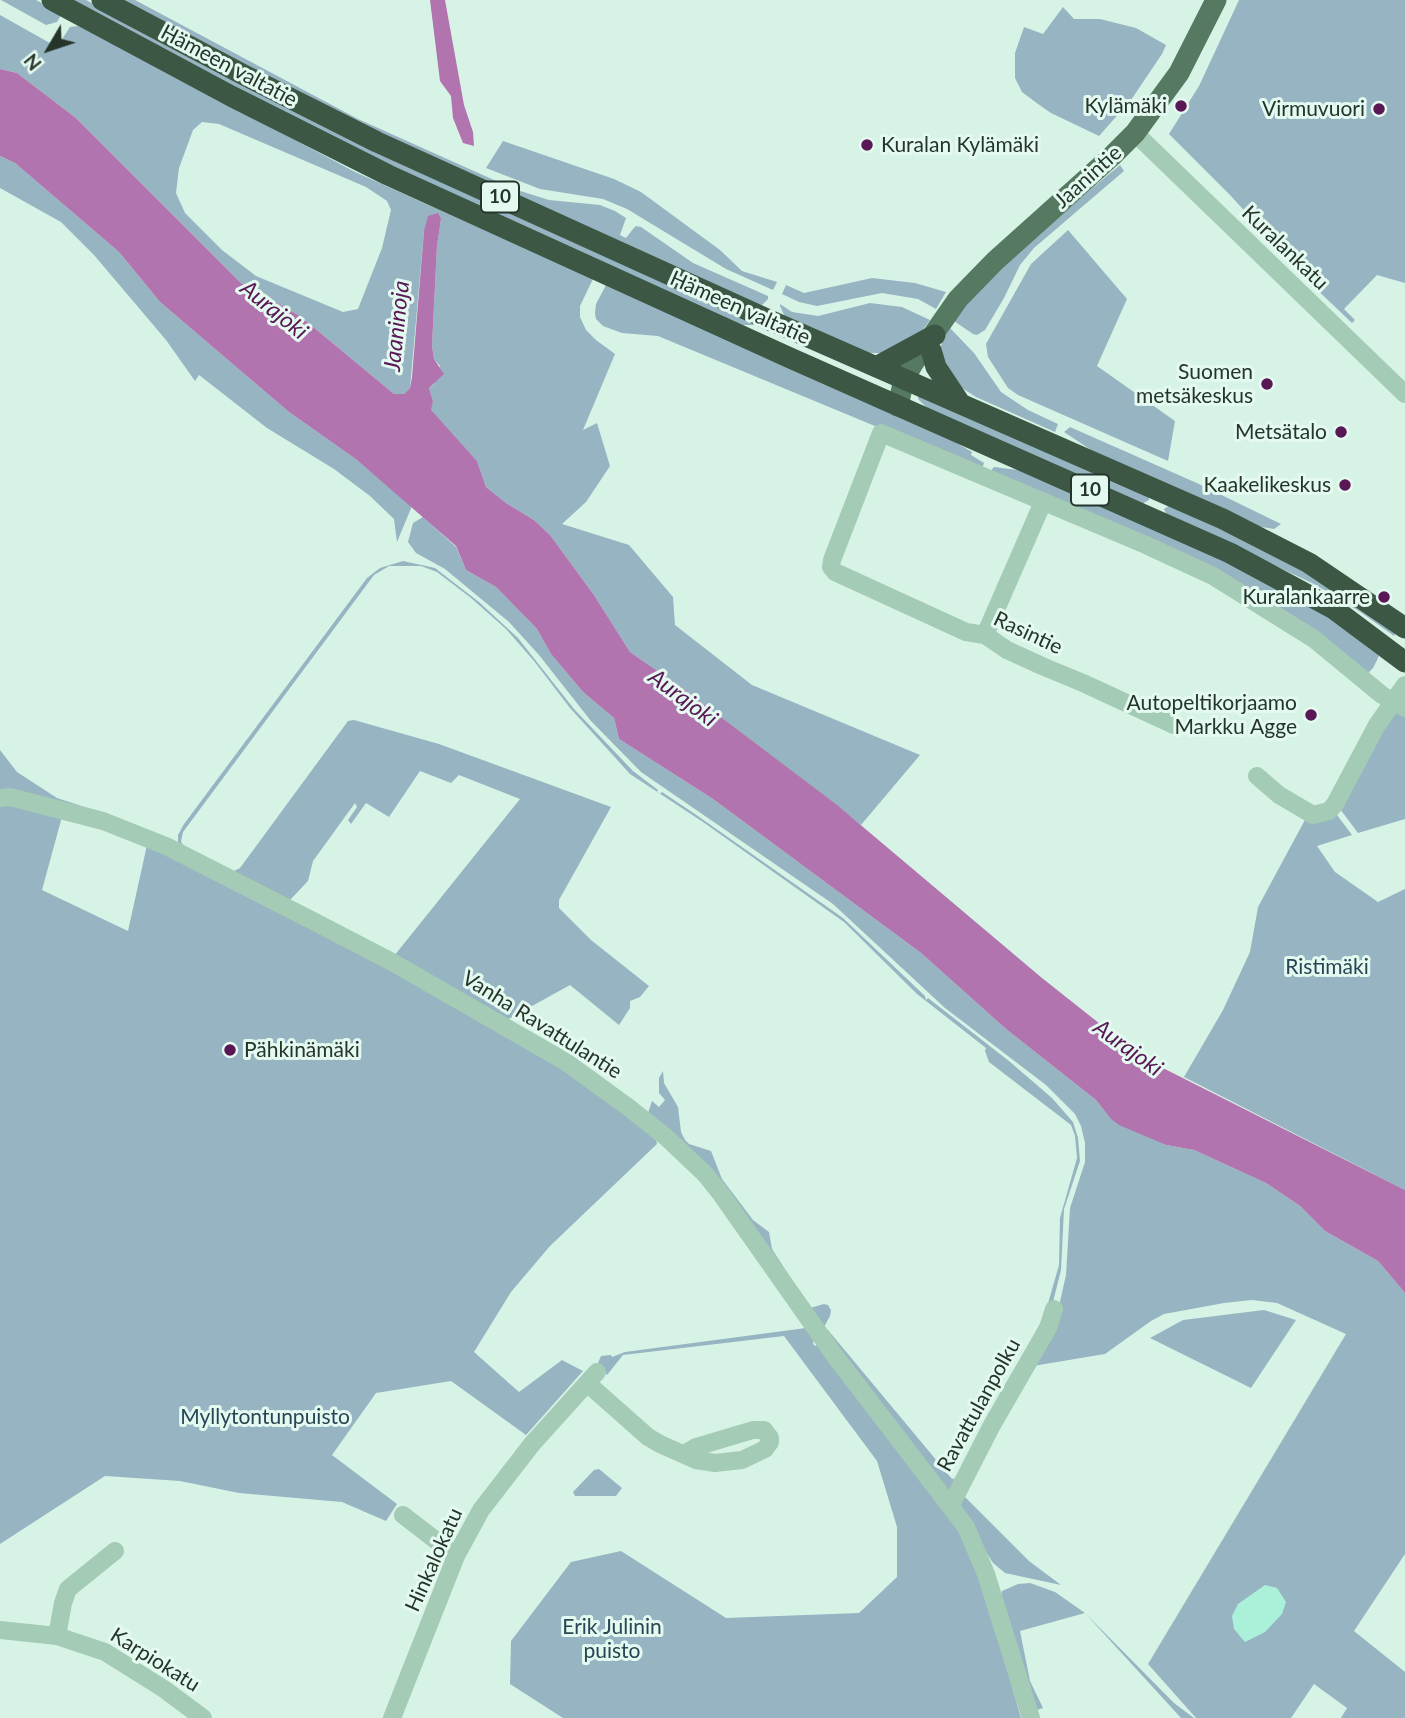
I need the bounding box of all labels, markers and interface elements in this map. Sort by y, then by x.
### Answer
north arrow [14,14,84,84]
street label: Hämeen valtatie [157,20,301,112]
text: N [19,50,46,75]
place label: Kylämäki [1085,93,1167,119]
place label: Virmuvuori [1262,96,1365,122]
marker: Kylämäki [1173,98,1189,114]
marker: Virmuvuori [1371,101,1387,117]
place label: Kuralan Kylämäki [881,132,1039,158]
marker: Kuralan Kylämäki [859,137,875,153]
street label: Jaanintie [1049,140,1127,214]
road number: 10 [481,182,519,212]
street label: Kuralankatu [1237,201,1333,295]
street label: Hämeen valtatie [666,266,814,350]
water label: Aurajoki [235,274,313,346]
water label: Jaaninoja [379,279,415,373]
place label: Suomen metsäkeskus [1136,359,1253,409]
marker: Suomen metsäkeskus [1259,376,1275,392]
place label: Metsätalo [1235,419,1327,445]
marker: Metsätalo [1333,424,1349,440]
place label: Kaakelikeskus [1203,472,1331,498]
road number: 10 [1071,475,1109,505]
marker: Kaakelikeskus [1337,477,1353,493]
place label: Kuralankaarre [1242,584,1370,610]
marker: Kuralankaarre [1376,589,1392,605]
street label: Rasintie [990,606,1066,660]
water label: Aurajoki [643,663,723,733]
place label: Autopeltikorjaamo Markku Agge [1126,690,1297,740]
marker: Autopeltikorjaamo Markku Agge [1303,707,1319,723]
park label: Ristimäki [1285,954,1369,980]
street label: Vanha Ravattulantie [458,966,626,1084]
water label: Aurajoki [1088,1014,1168,1082]
place label: Pähkinämäki [244,1037,360,1063]
marker: Pähkinämäki [222,1042,238,1058]
street label: Ravattulanpolku [932,1334,1026,1476]
park label: Myllytontunpuisto [180,1404,350,1430]
street label: Hinkalokatu [400,1504,468,1616]
park label: Erik Julinin puisto [562,1614,662,1664]
street label: Karpiokatu [106,1623,204,1697]

